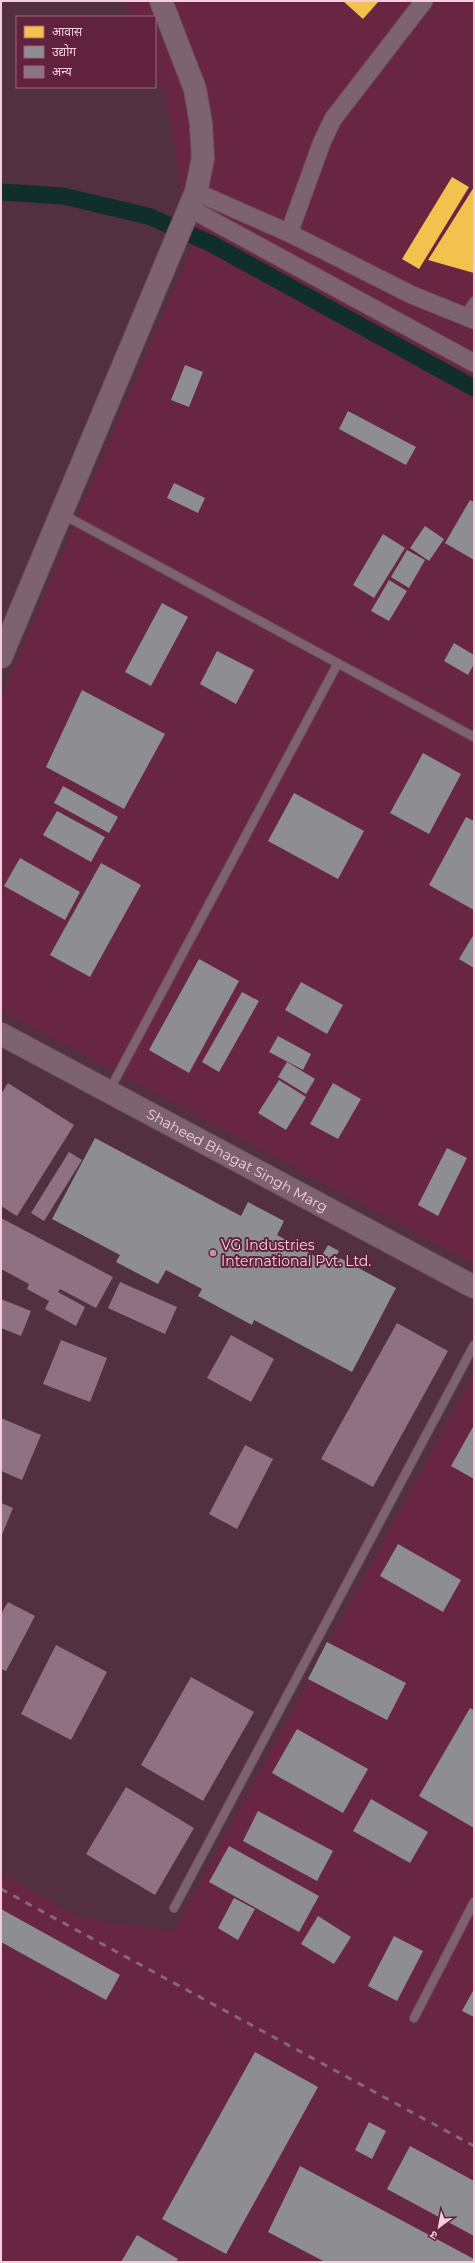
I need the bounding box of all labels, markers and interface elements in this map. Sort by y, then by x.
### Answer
legend [16,16,156,88]
text: आवास [52,24,83,39]
text: उद्योग [52,44,76,59]
text: अन्य [52,64,73,79]
street label: Shaheed Bhagat Singh Marg [144,1105,331,1216]
place label: VG Industries International Pvt. Ltd. [221,1236,371,1270]
marker: VG Industries International Pvt. Ltd. [208,1248,218,1258]
north arrow [419,2207,459,2247]
text: उ [427,2228,440,2243]

